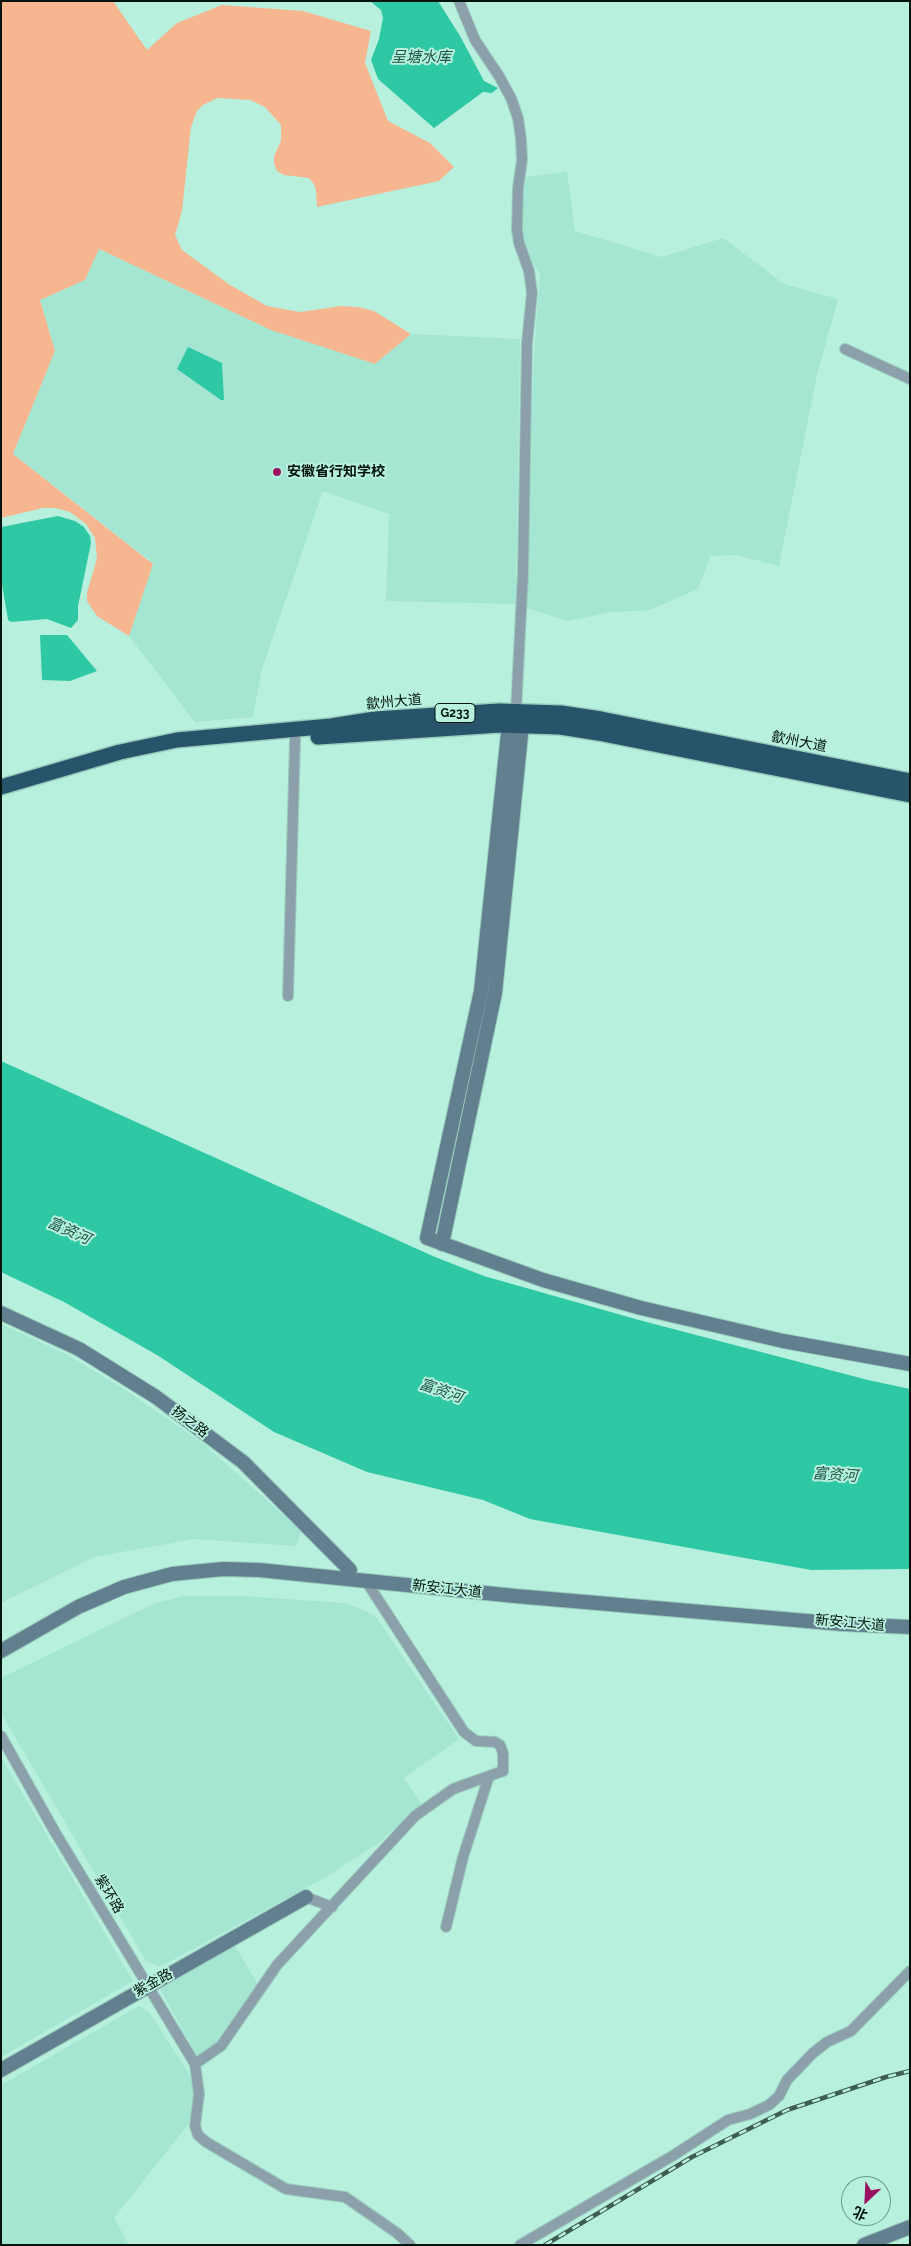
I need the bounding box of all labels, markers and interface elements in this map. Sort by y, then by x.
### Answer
water label: 呈塘水库 [391,48,451,66]
place label: 安徽省行知学校 [287,464,385,480]
marker: 安徽省行知学校 [271,466,283,478]
street label: 歙州大道 [365,691,423,713]
road number: G233 [435,704,475,722]
street label: 歙州大道 [770,728,828,756]
water label: 富资河 [45,1214,93,1248]
water label: 富资河 [417,1375,465,1407]
street label: 扬之路 [168,1403,212,1441]
water label: 富资河 [812,1464,858,1486]
street label: 新安江大道 [411,1577,483,1601]
street label: 新安江大道 [814,1612,886,1634]
street label: 紫环路 [91,1872,127,1916]
street label: 紫金路 [131,1965,175,2001]
north arrow [841,2176,891,2226]
text: 北 [850,2203,870,2224]

